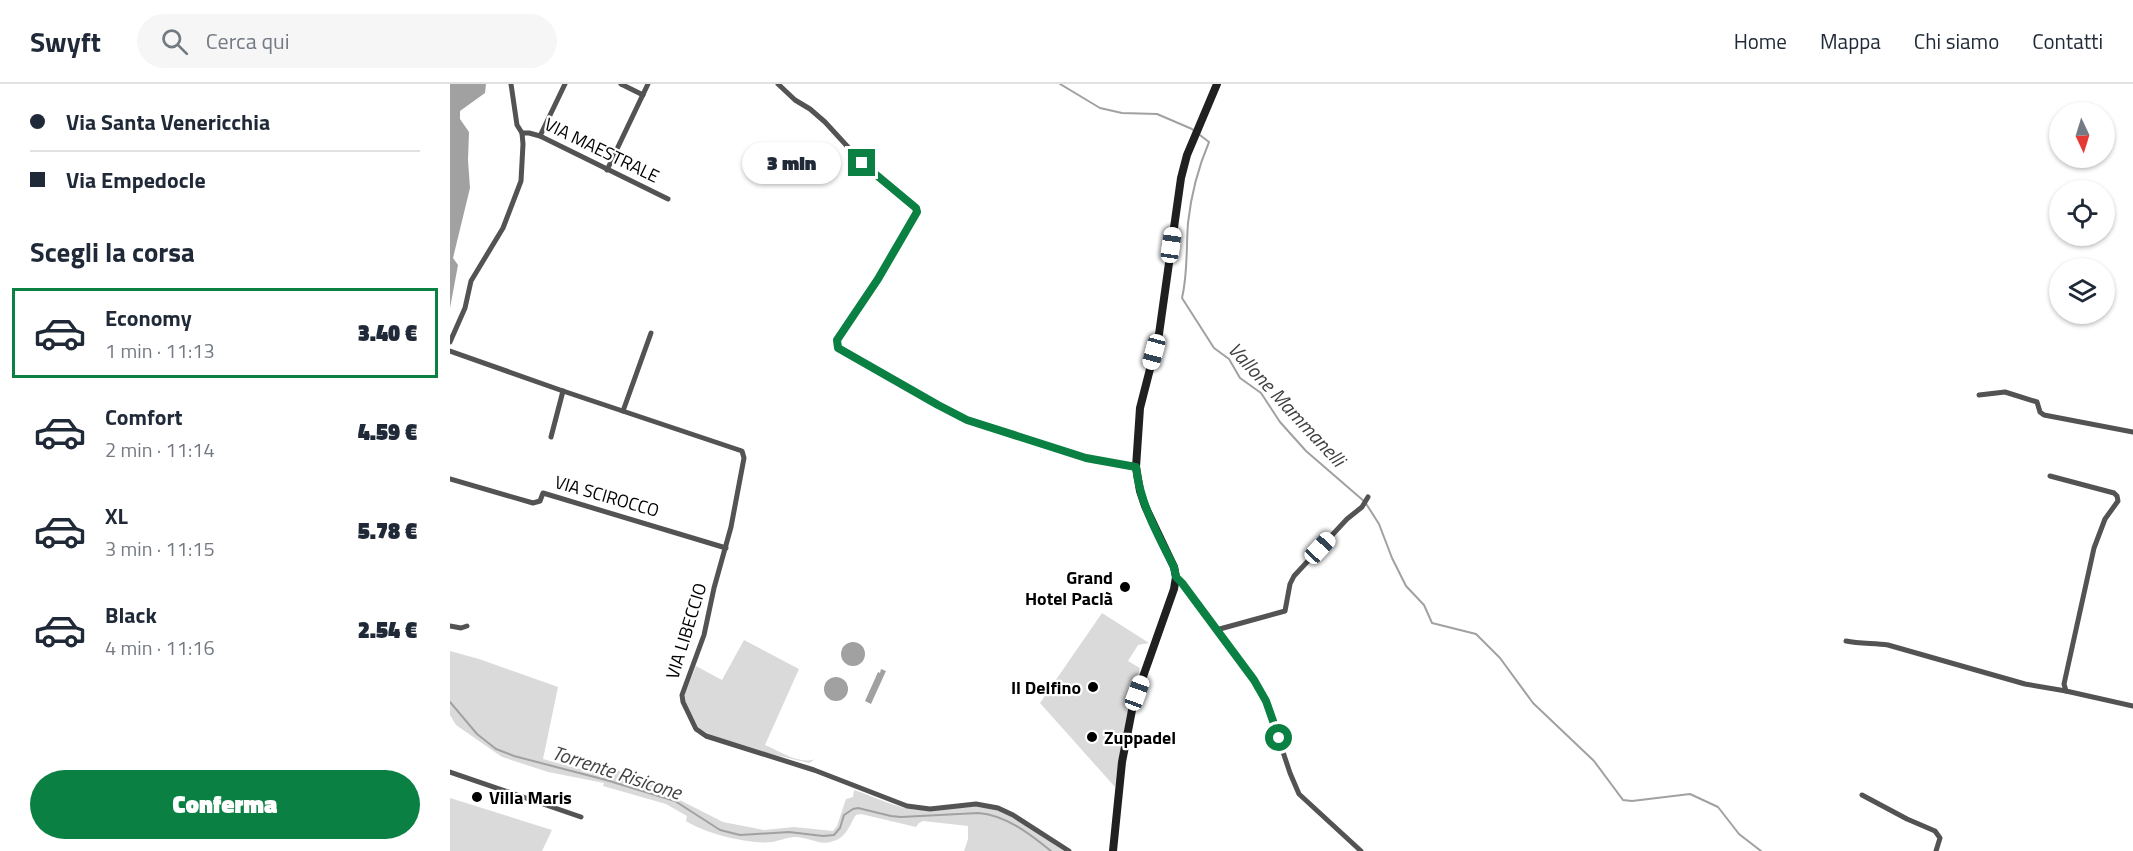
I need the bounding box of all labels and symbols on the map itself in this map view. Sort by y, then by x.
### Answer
north arrow [2049,102,2115,168]
street label: VIA MAESTRALE [540,111,664,190]
callout: 3 min [742,142,841,184]
route end [848,149,875,176]
car [1160,226,1182,264]
car [1141,332,1167,372]
water label: Vallone Mammanelli [1221,335,1355,475]
street label: VIA SCIROCCO [552,468,662,524]
car [1301,529,1339,567]
place label: Grand Hotel Paclà [1025,564,1113,612]
street label: VIA LIBECCIO [659,580,713,682]
marker: Grand Hotel Paclà [1118,580,1132,594]
car [1122,673,1152,713]
place label: Il Delfino [1011,674,1081,701]
marker: Il Delfino [1086,680,1100,694]
place label: Zuppadel [1104,724,1176,751]
route start [1265,724,1292,751]
marker: Zuppadel [1085,730,1099,744]
water label: Torrente Risicone [548,737,687,808]
place label: Villa Maris [489,784,572,811]
marker: Villa Maris [470,790,484,804]

